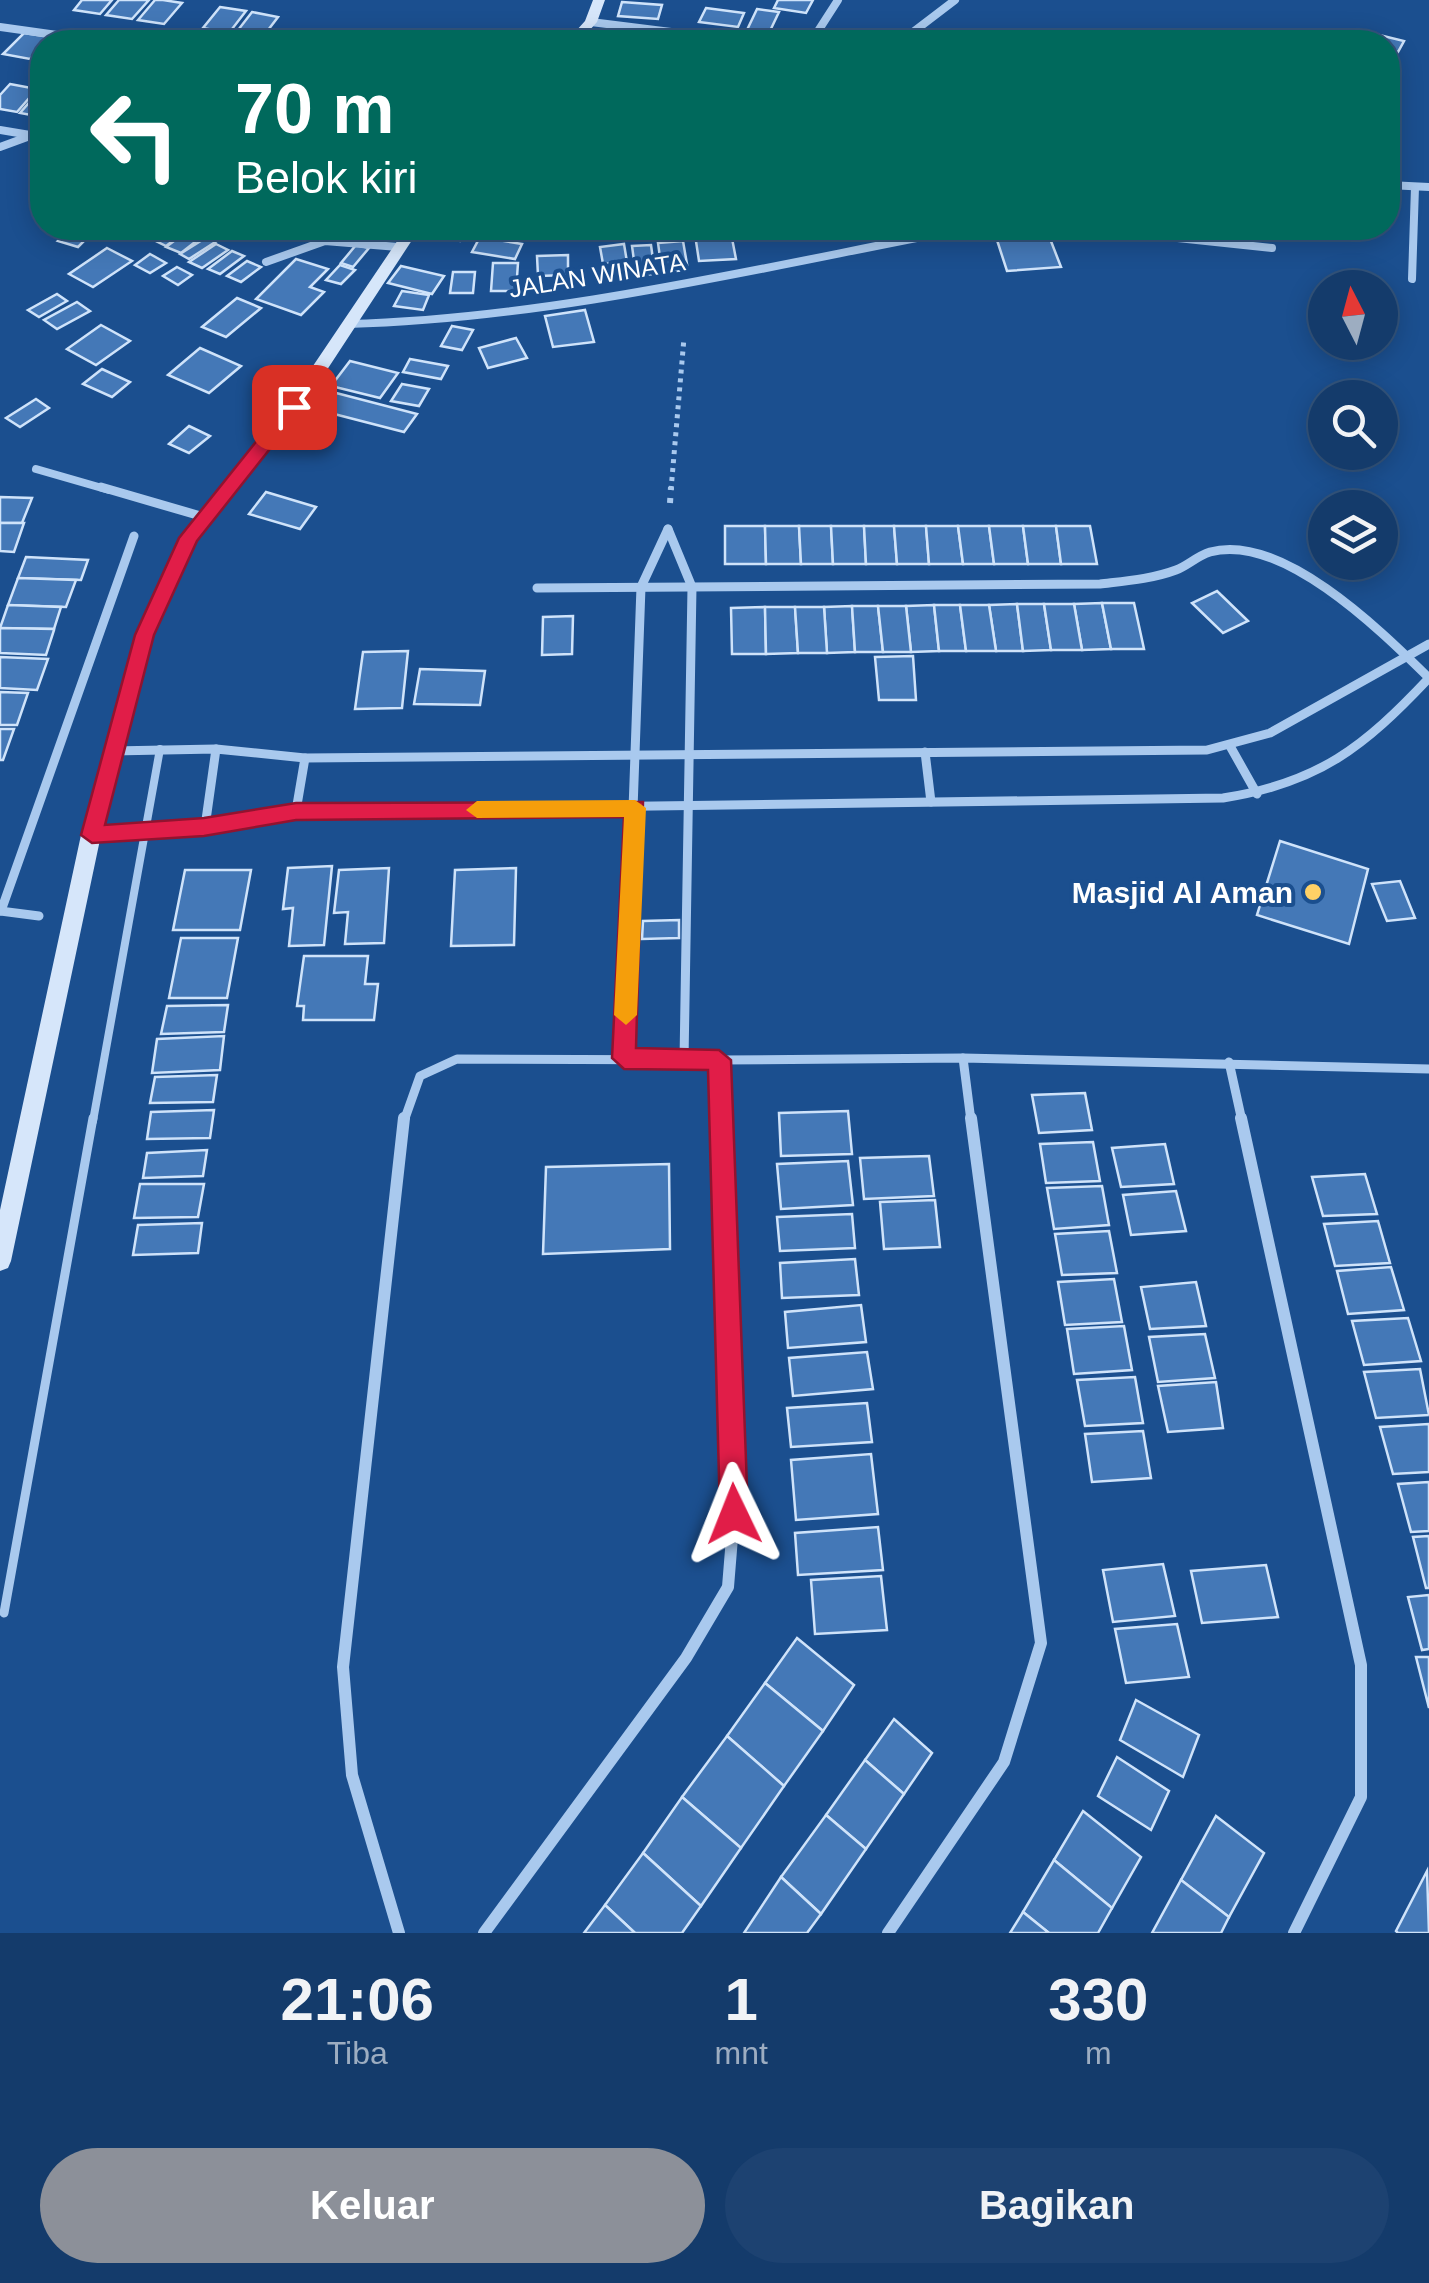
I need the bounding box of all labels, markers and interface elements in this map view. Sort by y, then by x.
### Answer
icon: left [70,70,200,200]
text: 70 m [235,70,395,148]
text: Belok kiri [235,152,418,203]
street label: JALAN WINATA [507,247,688,303]
north arrow [1308,270,1398,360]
map controls [1308,270,1398,580]
pin [252,365,337,450]
icon: arrive [267,380,322,435]
button: search [1308,380,1398,470]
button: layers [1308,490,1398,580]
place label: Masjid Al Aman [1072,876,1293,909]
marker: Masjid Al Aman [1302,881,1324,903]
position arrow [682,1462,786,1566]
text: 21:06 [281,1966,434,2033]
text: 1 [724,1966,758,2033]
text: 330 [1048,1966,1148,2033]
text: Tiba [327,2035,388,2071]
text: mnt [715,2035,768,2071]
text: m [1085,2035,1112,2071]
button: Keluar [40,2148,705,2263]
button: Bagikan [725,2148,1389,2263]

